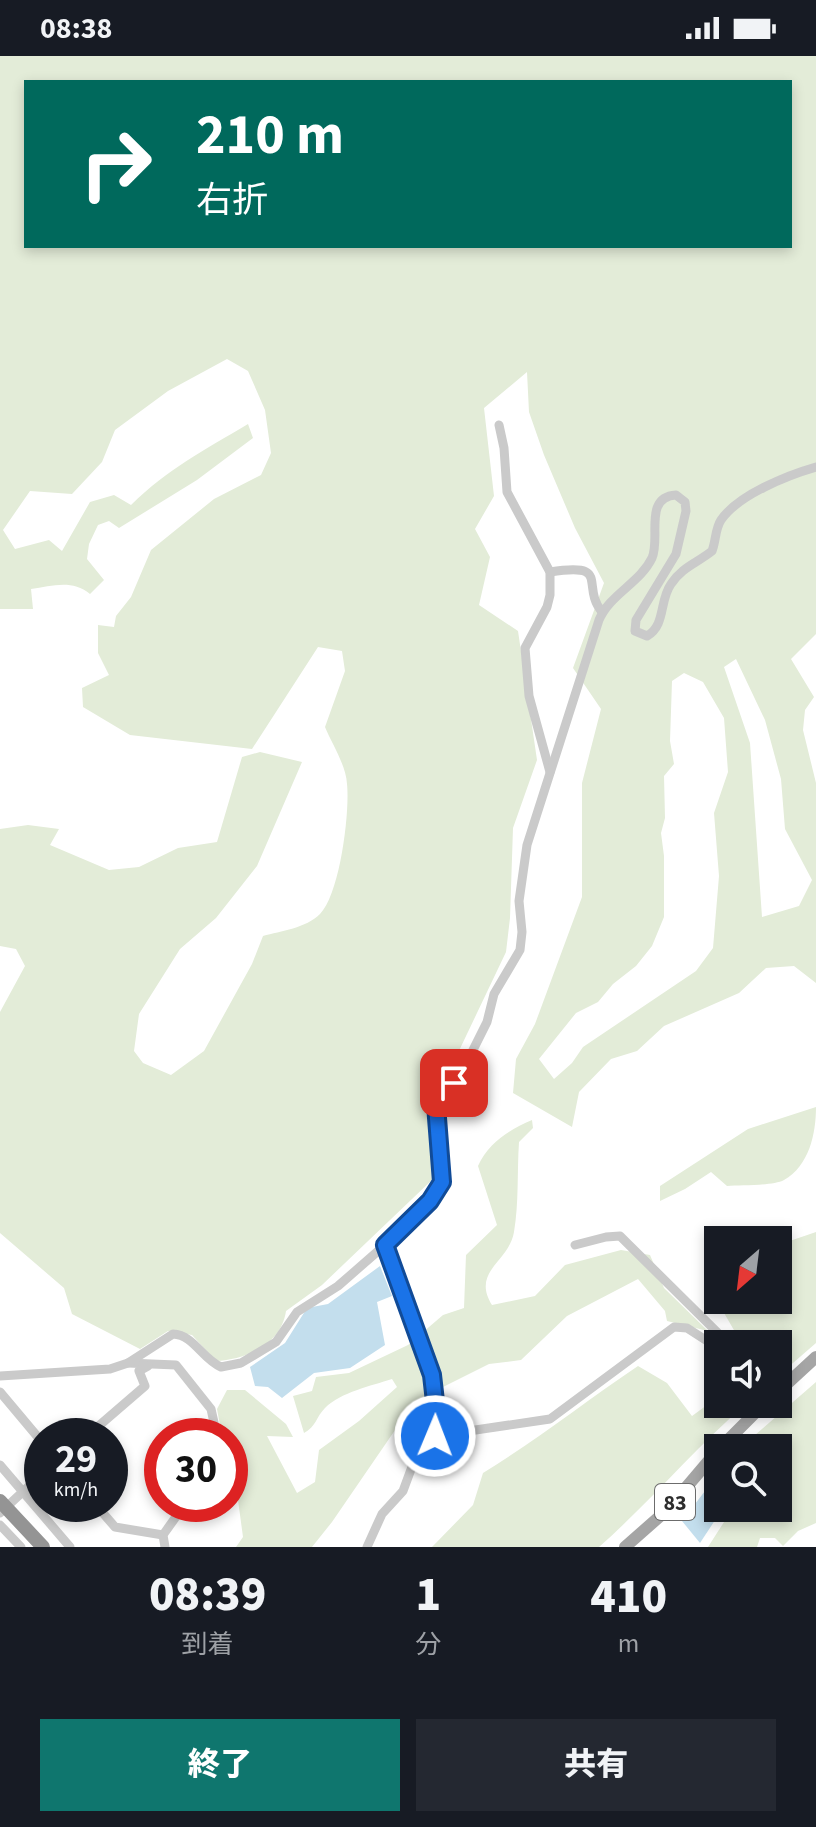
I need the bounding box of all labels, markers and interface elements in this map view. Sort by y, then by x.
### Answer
text: 08:38 [40,7,112,50]
text: 210 m [196,96,344,175]
icon: right [64,112,168,216]
text: 右折 [196,175,268,226]
pin [420,1049,488,1117]
icon: arrive [432,1061,476,1105]
north arrow [704,1226,792,1314]
map controls [704,1226,792,1522]
button: sound [704,1330,792,1418]
position arrow [393,1394,477,1478]
speed limit sign: 30 [144,1418,248,1522]
text: 29 [55,1431,97,1488]
button: search [704,1434,792,1522]
text: km/h [54,1476,98,1504]
road number: 83 [655,1484,695,1520]
text: 08:39 [149,1561,266,1629]
text: 1 [415,1561,441,1629]
text: 410 [590,1563,667,1631]
text: m [618,1625,639,1662]
text: 到着 [182,1626,234,1663]
text: 分 [415,1626,441,1663]
button: 終了 [40,1719,400,1811]
button: 共有 [416,1719,776,1811]

